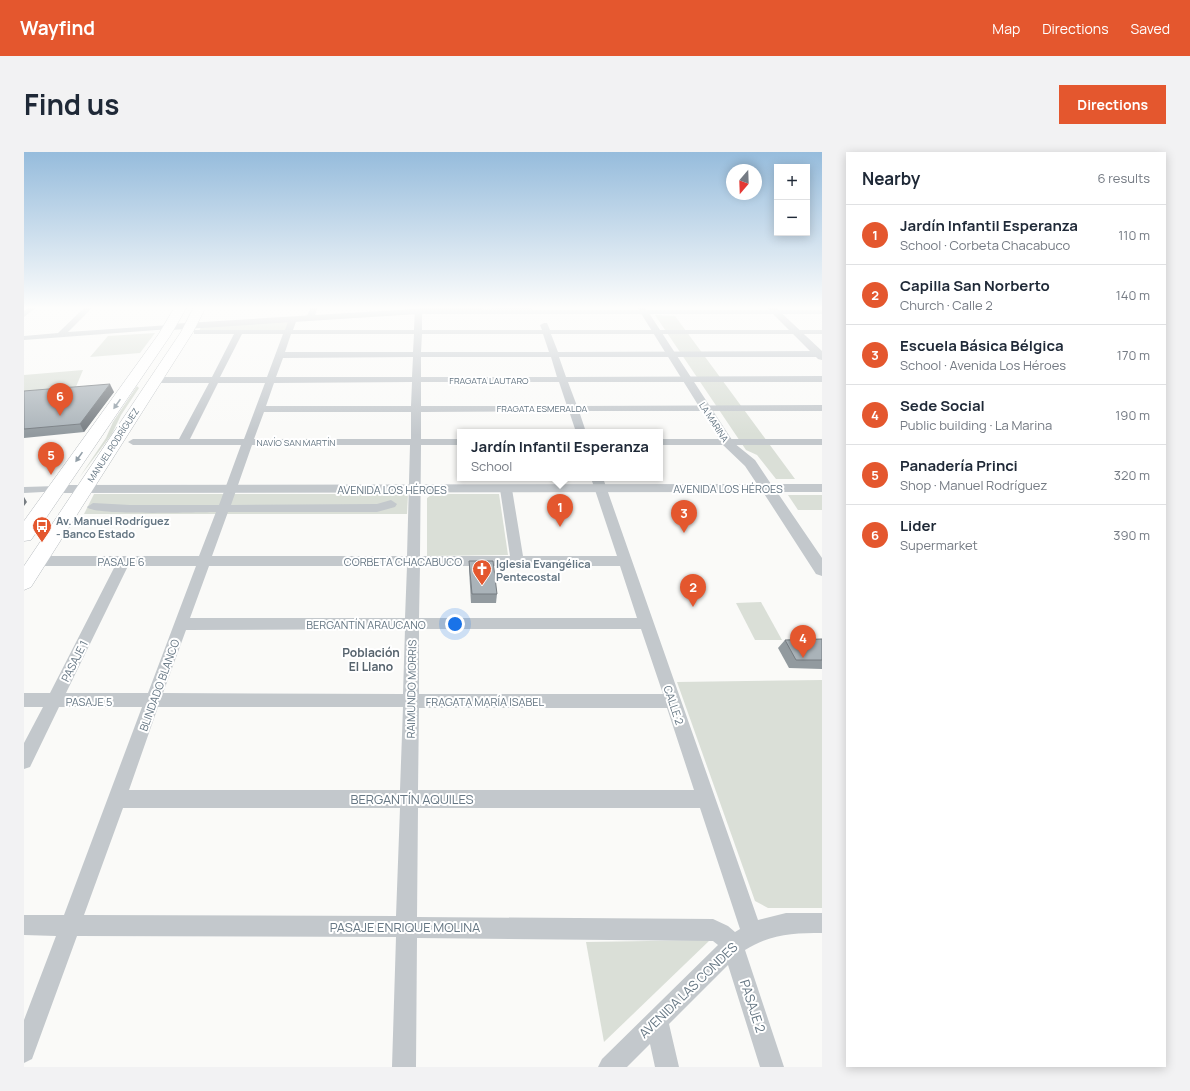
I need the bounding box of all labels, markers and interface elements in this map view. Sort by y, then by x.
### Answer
text: Wayfind [20,15,95,41]
text: Map [992,19,1020,38]
text: Directions [1042,19,1109,38]
text: Saved [1131,19,1170,38]
text: Find us [24,85,119,123]
button: Directions [1059,85,1166,124]
north arrow [726,164,762,200]
map controls [774,164,810,236]
button: + [774,164,810,200]
text: Nearby [862,167,920,190]
text: 6 results [1098,169,1150,187]
button: − [774,200,810,236]
text: Jardín Infantil Esperanza [900,215,1078,236]
text: 1 [872,226,878,244]
text: 110 m [1118,226,1150,244]
text: School · Corbeta Chacabuco [900,236,1070,254]
text: Capilla San Norberto [900,275,1050,296]
text: 2 [871,286,879,304]
text: 140 m [1116,286,1150,304]
text: Church · Calle 2 [900,296,993,314]
text: Escuela Básica Bélgica [900,335,1064,356]
text: 3 [871,346,879,364]
text: 170 m [1117,346,1150,364]
text: School · Avenida Los Héroes [900,356,1066,374]
street label: FRAGATA LAUTARO [449,374,529,387]
pin: 6 [47,383,73,416]
text: Sede Social [900,395,985,416]
one-way arrow [113,399,121,410]
street label: LA MARINA [696,400,732,445]
street label: FRAGATA ESMERALDA [497,402,587,415]
street label: MANUEL RODRÍGUEZ [84,405,142,485]
text: 4 [871,406,879,424]
text: 190 m [1115,406,1150,424]
text: Public building · La Marina [900,416,1052,434]
popup [457,429,663,481]
street label: NAVÍO SAN MARTÍN [257,436,335,449]
text: Jardín Infantil Esperanza [471,436,649,457]
pin: 5 [38,442,64,475]
one-way arrow [75,452,83,462]
text: Panadería Princi [900,455,1018,476]
text: School [471,457,512,475]
text: 5 [871,466,879,484]
text: 320 m [1114,466,1150,484]
text: Shop · Manuel Rodríguez [900,476,1047,494]
street label: AVENIDA LOS HÉROES [673,481,783,496]
street label: AVENIDA LOS HÉROES [337,482,447,497]
pin: 1 [547,494,573,527]
pin: 3 [671,500,697,533]
place label: Av. Manuel Rodríguez - Banco Estado [56,513,170,541]
bus stop icon: Av. Manuel Rodríguez - Banco Estado [31,515,53,543]
text: Lider [900,515,936,536]
text: 6 [871,526,879,544]
text: 390 m [1113,526,1150,544]
text: Supermarket [900,536,978,554]
street label: PASAJE 6 [98,554,145,569]
street label: CORBETA CHACABUCO [344,554,462,569]
place label: Iglesia Evangélica Pentecostal [496,556,591,584]
church icon: Iglesia Evangélica Pentecostal [471,558,493,586]
pin: 2 [680,574,706,607]
your location [445,614,465,634]
street label: BERGANTÍN ARAUCANO [306,617,426,632]
pin: 4 [790,625,816,658]
street label: BLINDADO BLANCO [135,637,183,733]
street label: PASAJE 1 [57,638,91,684]
street label: RAIMUNDO MORRIS [403,639,419,739]
district label: Población El Llano [342,644,400,675]
street label: CALLE 2 [660,683,688,727]
street label: PASAJE 5 [66,694,112,709]
street label: FRAGATA MARÍA ISABEL [426,694,545,709]
street label: BERGANTÍN AQUILES [350,790,474,808]
street label: PASAJE ENRIQUE MOLINA [330,918,480,936]
street label: AVENIDA LAS CONDES [635,938,741,1042]
street label: PASAJE 2 [736,977,770,1035]

